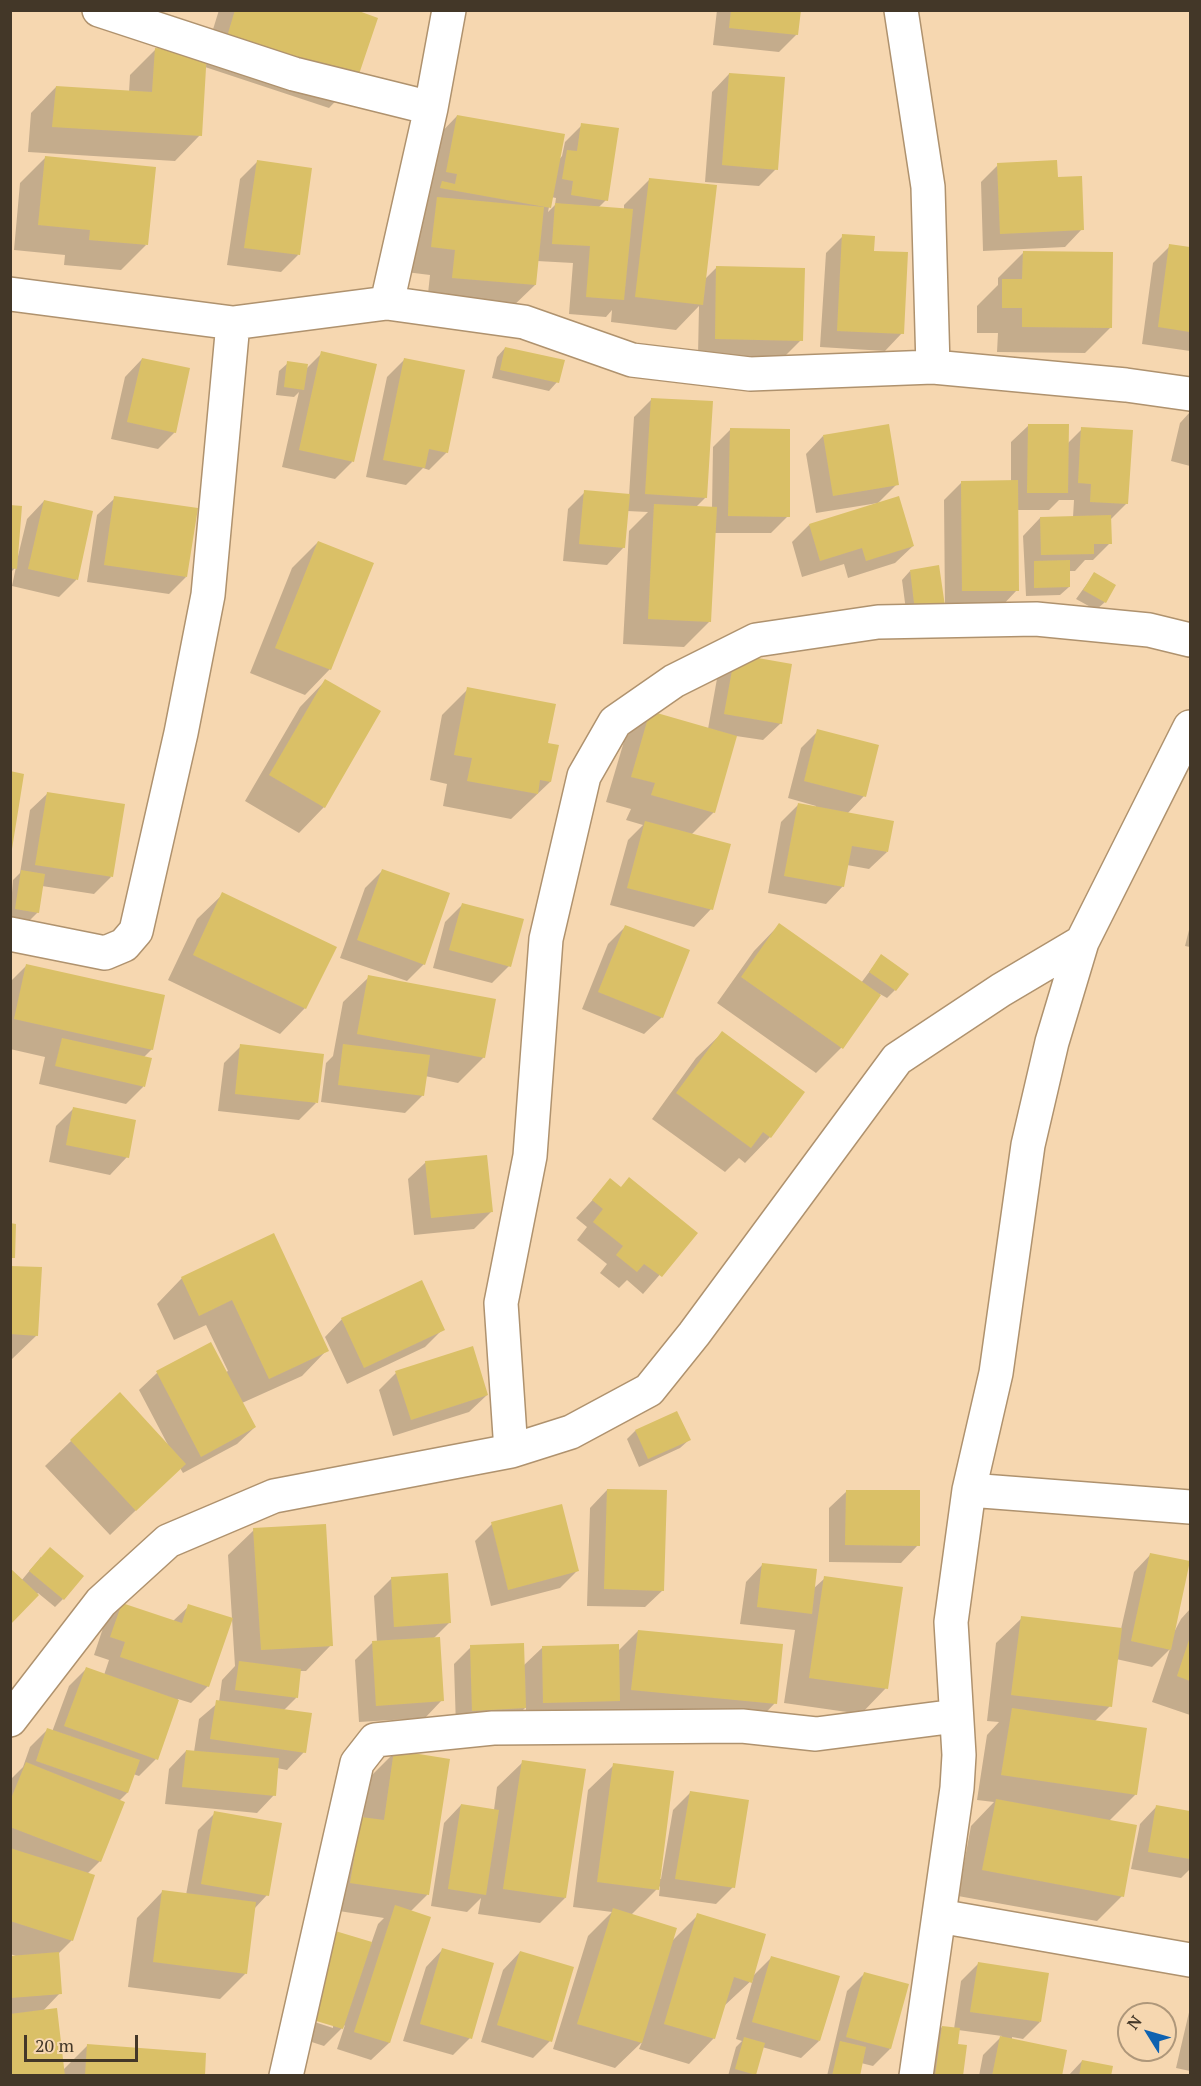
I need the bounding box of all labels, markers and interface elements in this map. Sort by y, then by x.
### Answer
north arrow [1117,2002,1177,2062]
text: N [1122,2011,1147,2034]
scale bar [27,2023,141,2061]
text: 20 m [35,2033,74,2057]

